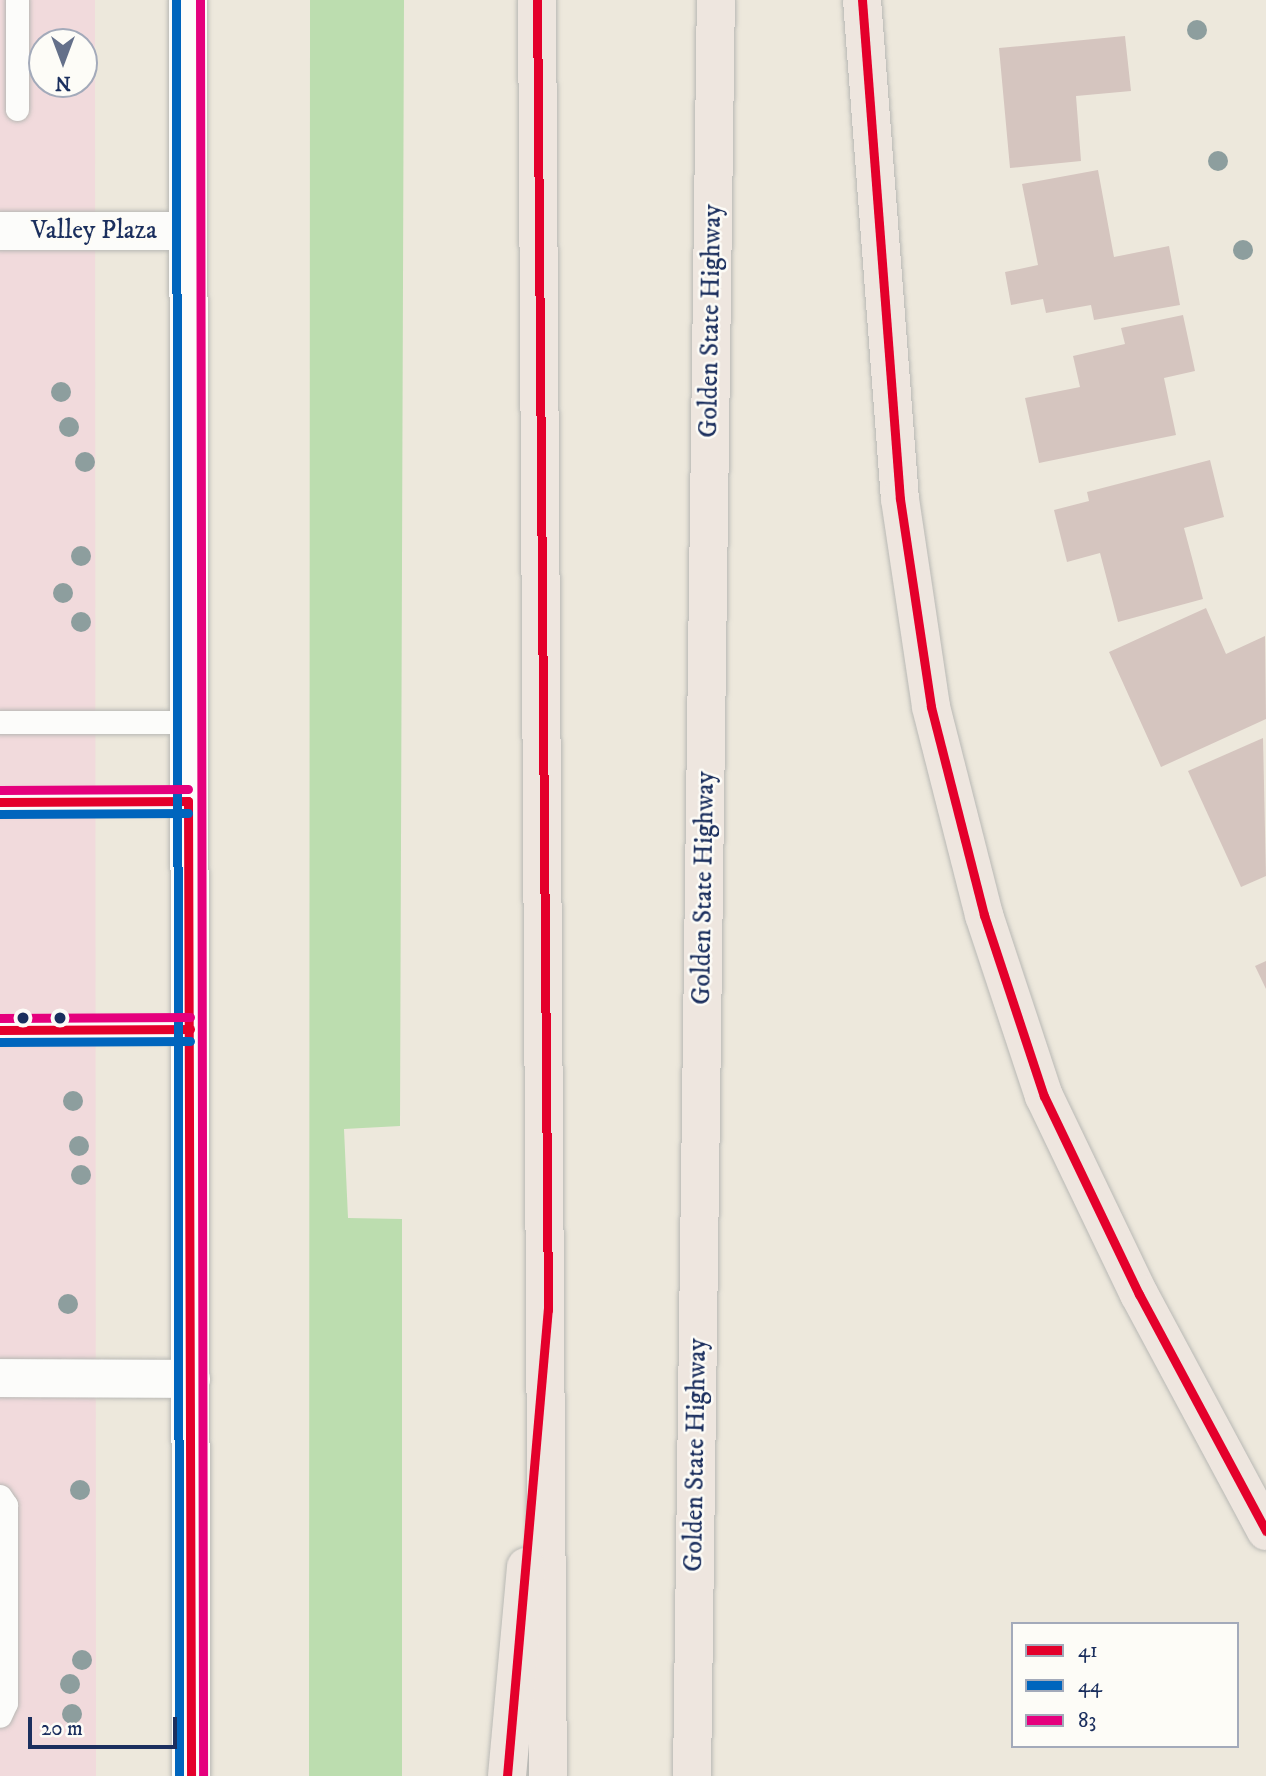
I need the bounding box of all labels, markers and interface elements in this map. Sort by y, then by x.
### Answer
north arrow [28,28,98,98]
text: N [55,71,71,94]
street label: Golden State Highway [693,204,729,438]
street label: Valley Plaza [31,215,157,247]
street label: Golden State Highway [686,771,722,1005]
unlabelled marker [16,1011,30,1025]
unlabelled marker [53,1011,67,1025]
street label: Golden State Highway [678,1338,714,1572]
legend [1010,1622,1238,1748]
text: 41 [1078,1638,1098,1664]
text: 44 [1078,1673,1102,1699]
scale bar [32,1702,180,1746]
text: 83 [1078,1708,1096,1734]
text: 20 m [41,1716,83,1742]

